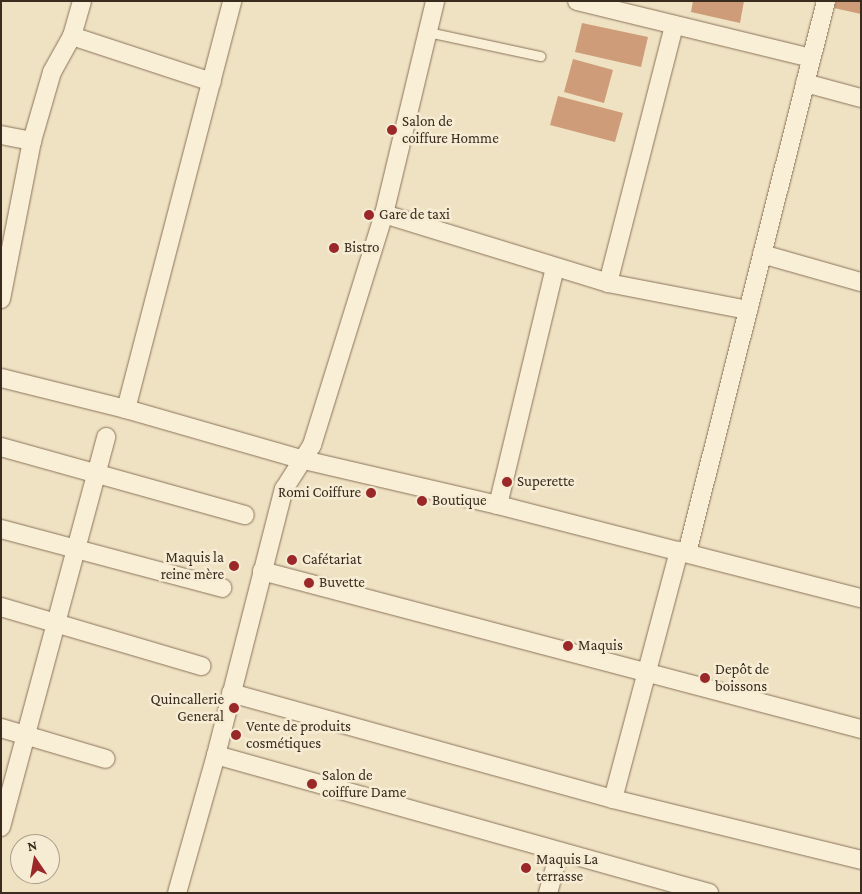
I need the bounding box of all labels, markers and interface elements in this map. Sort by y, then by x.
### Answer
place label: Salon de coiffure Homme [402,112,499,147]
marker: Salon de coiffure Homme [386,124,398,136]
place label: Gare de taxi [379,206,450,224]
marker: Gare de taxi [363,209,375,221]
place label: Bistro [344,239,379,257]
marker: Bistro [328,242,340,254]
place label: Superette [517,473,574,491]
marker: Superette [501,476,513,488]
place label: Romi Coiffure [278,484,361,502]
marker: Romi Coiffure [365,487,377,499]
place label: Boutique [432,492,487,510]
marker: Boutique [416,495,428,507]
place label: Maquis la reine mère [161,548,224,583]
place label: Cafétariat [302,551,362,569]
marker: Cafétariat [286,554,298,566]
marker: Maquis la reine mère [228,560,240,572]
place label: Buvette [319,574,365,592]
marker: Buvette [303,577,315,589]
place label: Maquis [578,637,623,655]
marker: Maquis [562,640,574,652]
place label: Depôt de boissons [715,660,769,695]
marker: Depôt de boissons [699,672,711,684]
place label: Quincallerie General [151,690,224,725]
marker: Quincallerie General [228,702,240,714]
place label: Vente de produits cosmétiques [246,717,351,752]
marker: Vente de produits cosmétiques [230,729,242,741]
place label: Salon de coiffure Dame [322,766,406,801]
marker: Salon de coiffure Dame [306,778,318,790]
north arrow [10,834,60,884]
text: N [26,836,38,854]
place label: Maquis La terrasse [536,850,598,885]
marker: Maquis La terrasse [520,862,532,874]

